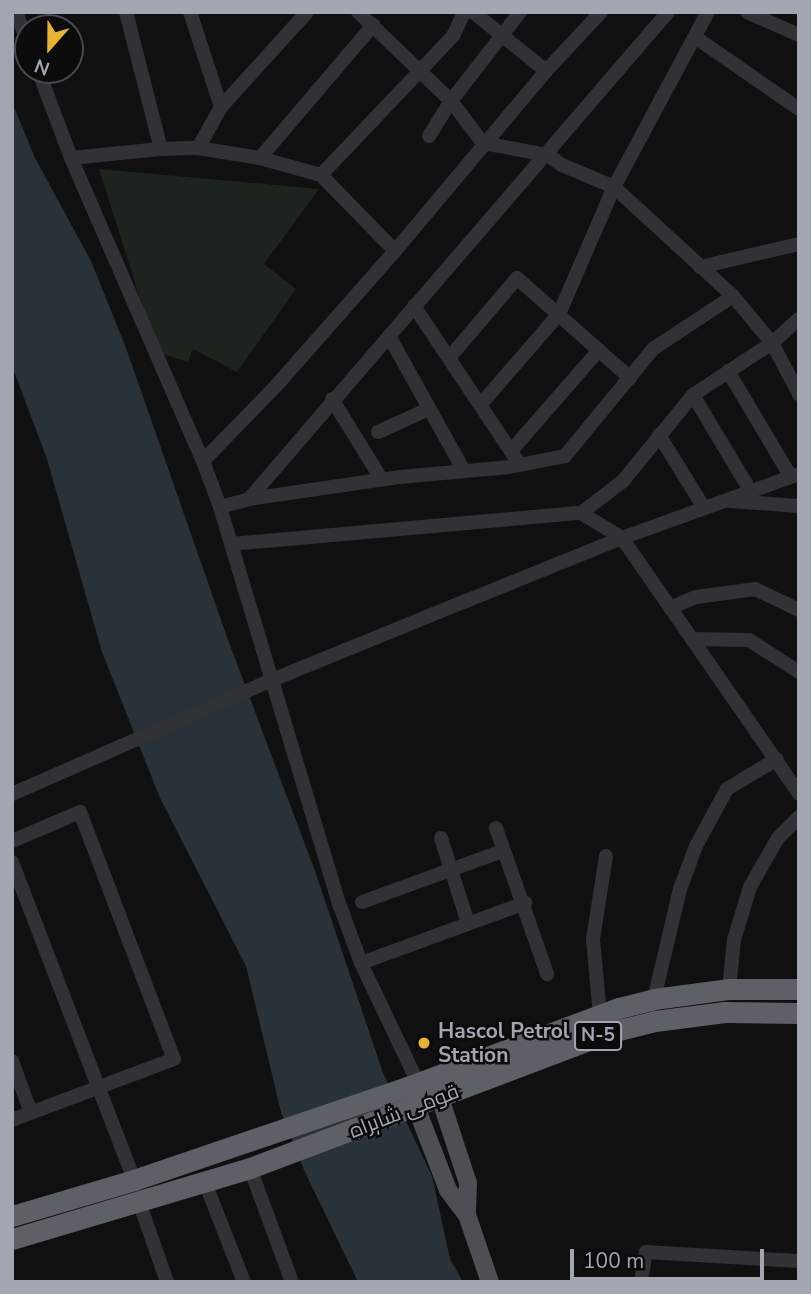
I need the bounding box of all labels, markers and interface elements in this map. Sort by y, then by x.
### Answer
north arrow [14,14,84,84]
text: N [31,52,53,81]
place label: Hascol Petrol Station [438,1018,570,1068]
road number: N-5 [574,1020,622,1052]
marker: Hascol Petrol Station [416,1035,432,1051]
street label: قومی شاہراہ [345,1079,463,1143]
scale bar [573,1234,767,1278]
text: 100 m [583,1247,644,1275]

